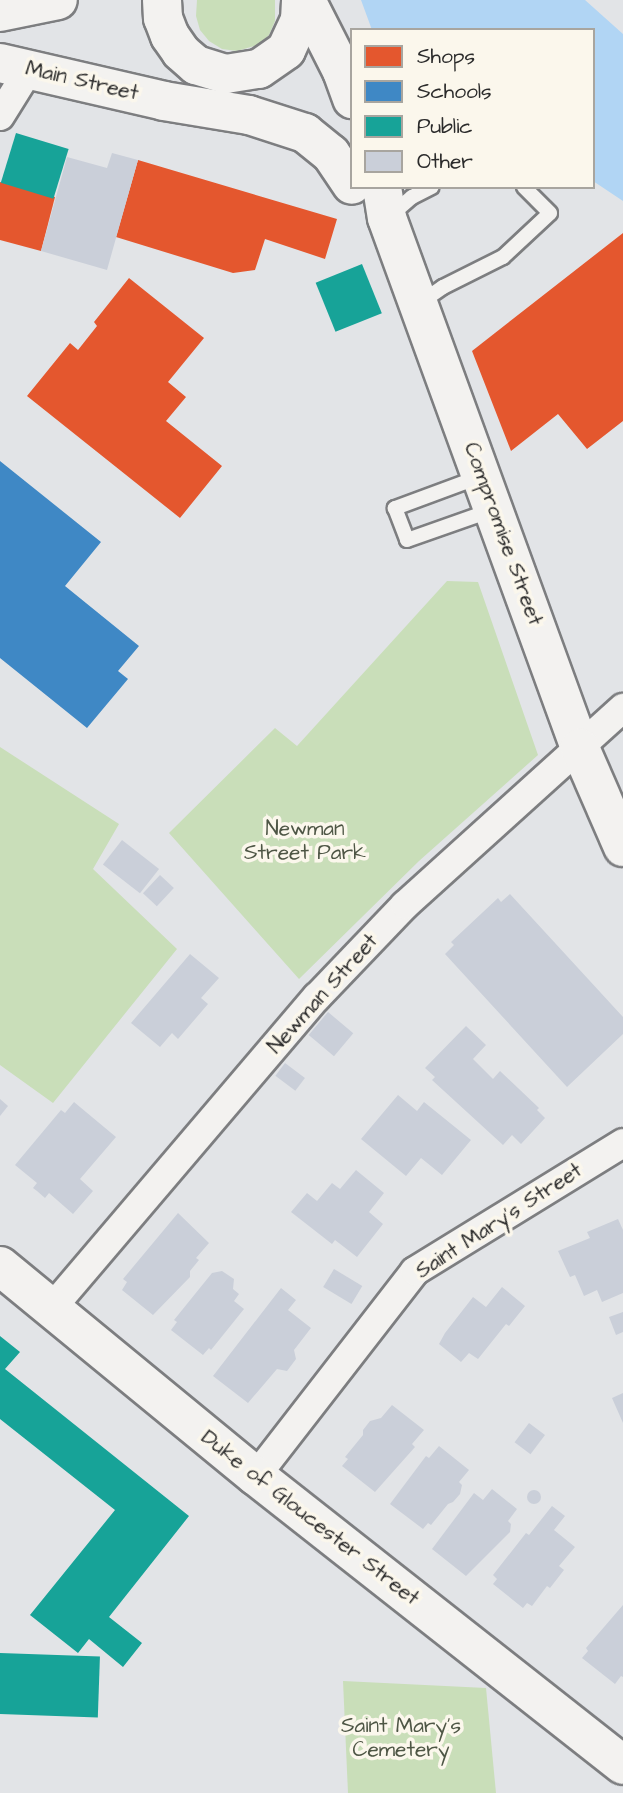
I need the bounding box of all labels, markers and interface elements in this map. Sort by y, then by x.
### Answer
legend [350,28,595,189]
text: Shops [417,42,475,71]
street label: Main Street [23,56,141,106]
text: Schools [417,77,492,106]
text: Public [417,112,473,141]
text: Other [417,147,473,176]
street label: Compromise Street [458,439,548,629]
park label: Newman Street Park [244,816,366,866]
street label: Newman Street [263,929,383,1059]
street label: Saint Mary's Street [411,1158,587,1284]
street label: Duke of Gloucester Street [196,1425,424,1611]
park label: Saint Mary's Cemetery [341,1713,461,1763]

